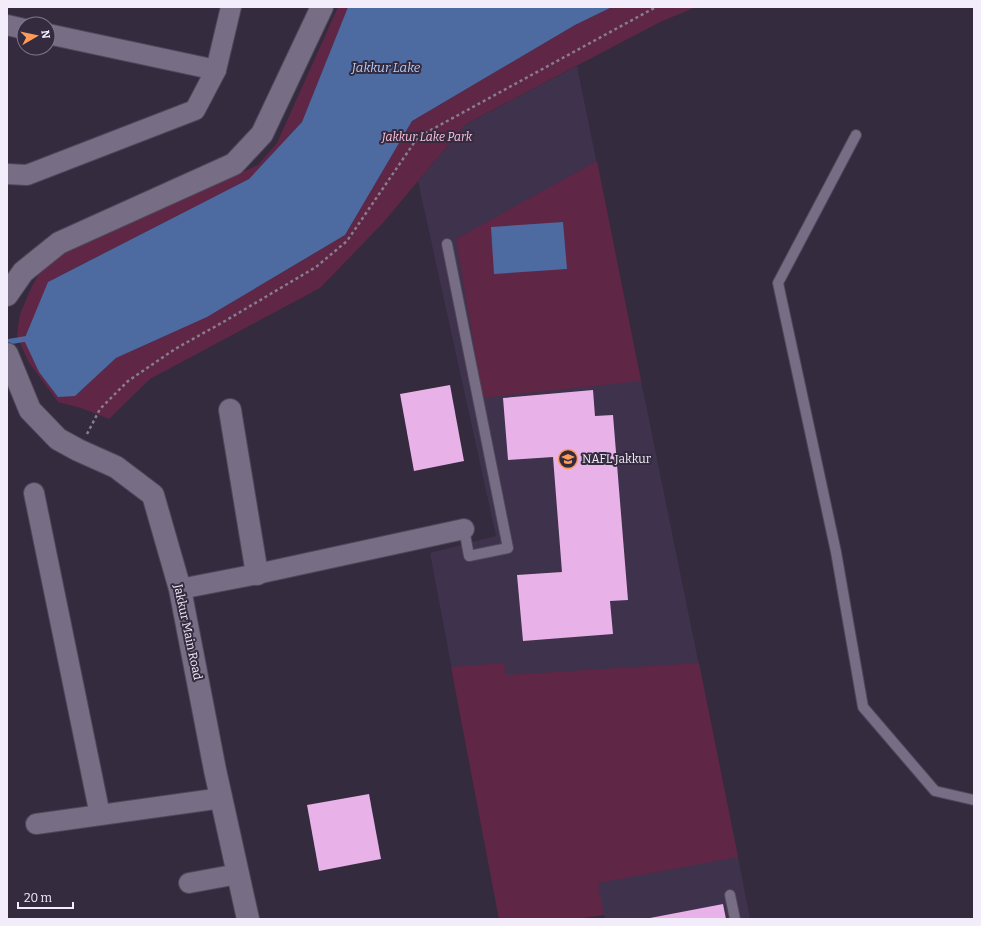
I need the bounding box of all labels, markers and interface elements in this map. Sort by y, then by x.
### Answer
north arrow [16,16,56,56]
text: N [38,29,53,40]
water label: Jakkur Lake [351,60,421,75]
park label: Jakkur Lake Park [381,130,473,144]
school or university icon: NAFL Jakkur [557,448,579,470]
place label: NAFL Jakkur [582,452,652,466]
street label: Jakkur Main Road [171,582,205,681]
scale bar [18,884,73,910]
text: 20 m [24,891,53,905]

